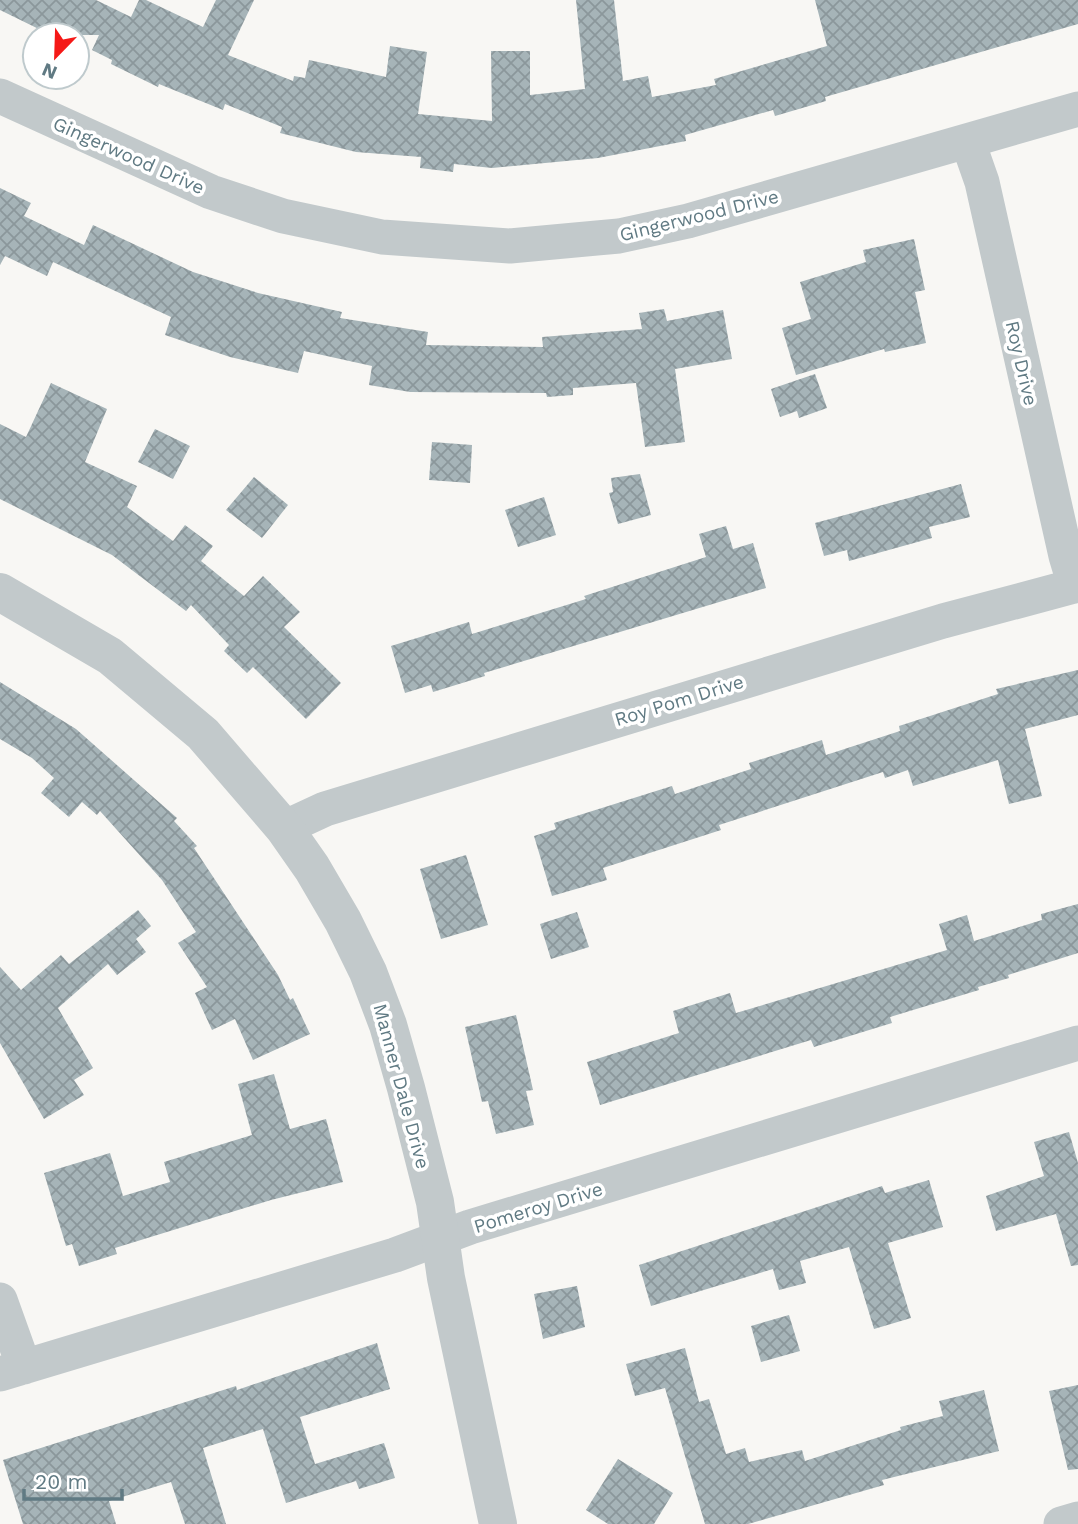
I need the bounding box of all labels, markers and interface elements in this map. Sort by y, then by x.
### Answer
north arrow [21,21,91,91]
text: N [39,58,61,85]
street label: Gingerwood Drive [49,112,208,199]
street label: Gingerwood Drive [617,185,781,246]
street label: Roy Drive [1001,318,1042,408]
street label: Roy Pom Drive [612,670,747,731]
street label: Manner Dale Drive [368,1001,435,1171]
street label: Pomeroy Drive [471,1177,605,1238]
scale bar [24,1458,122,1502]
text: 20 m [35,1469,87,1494]

